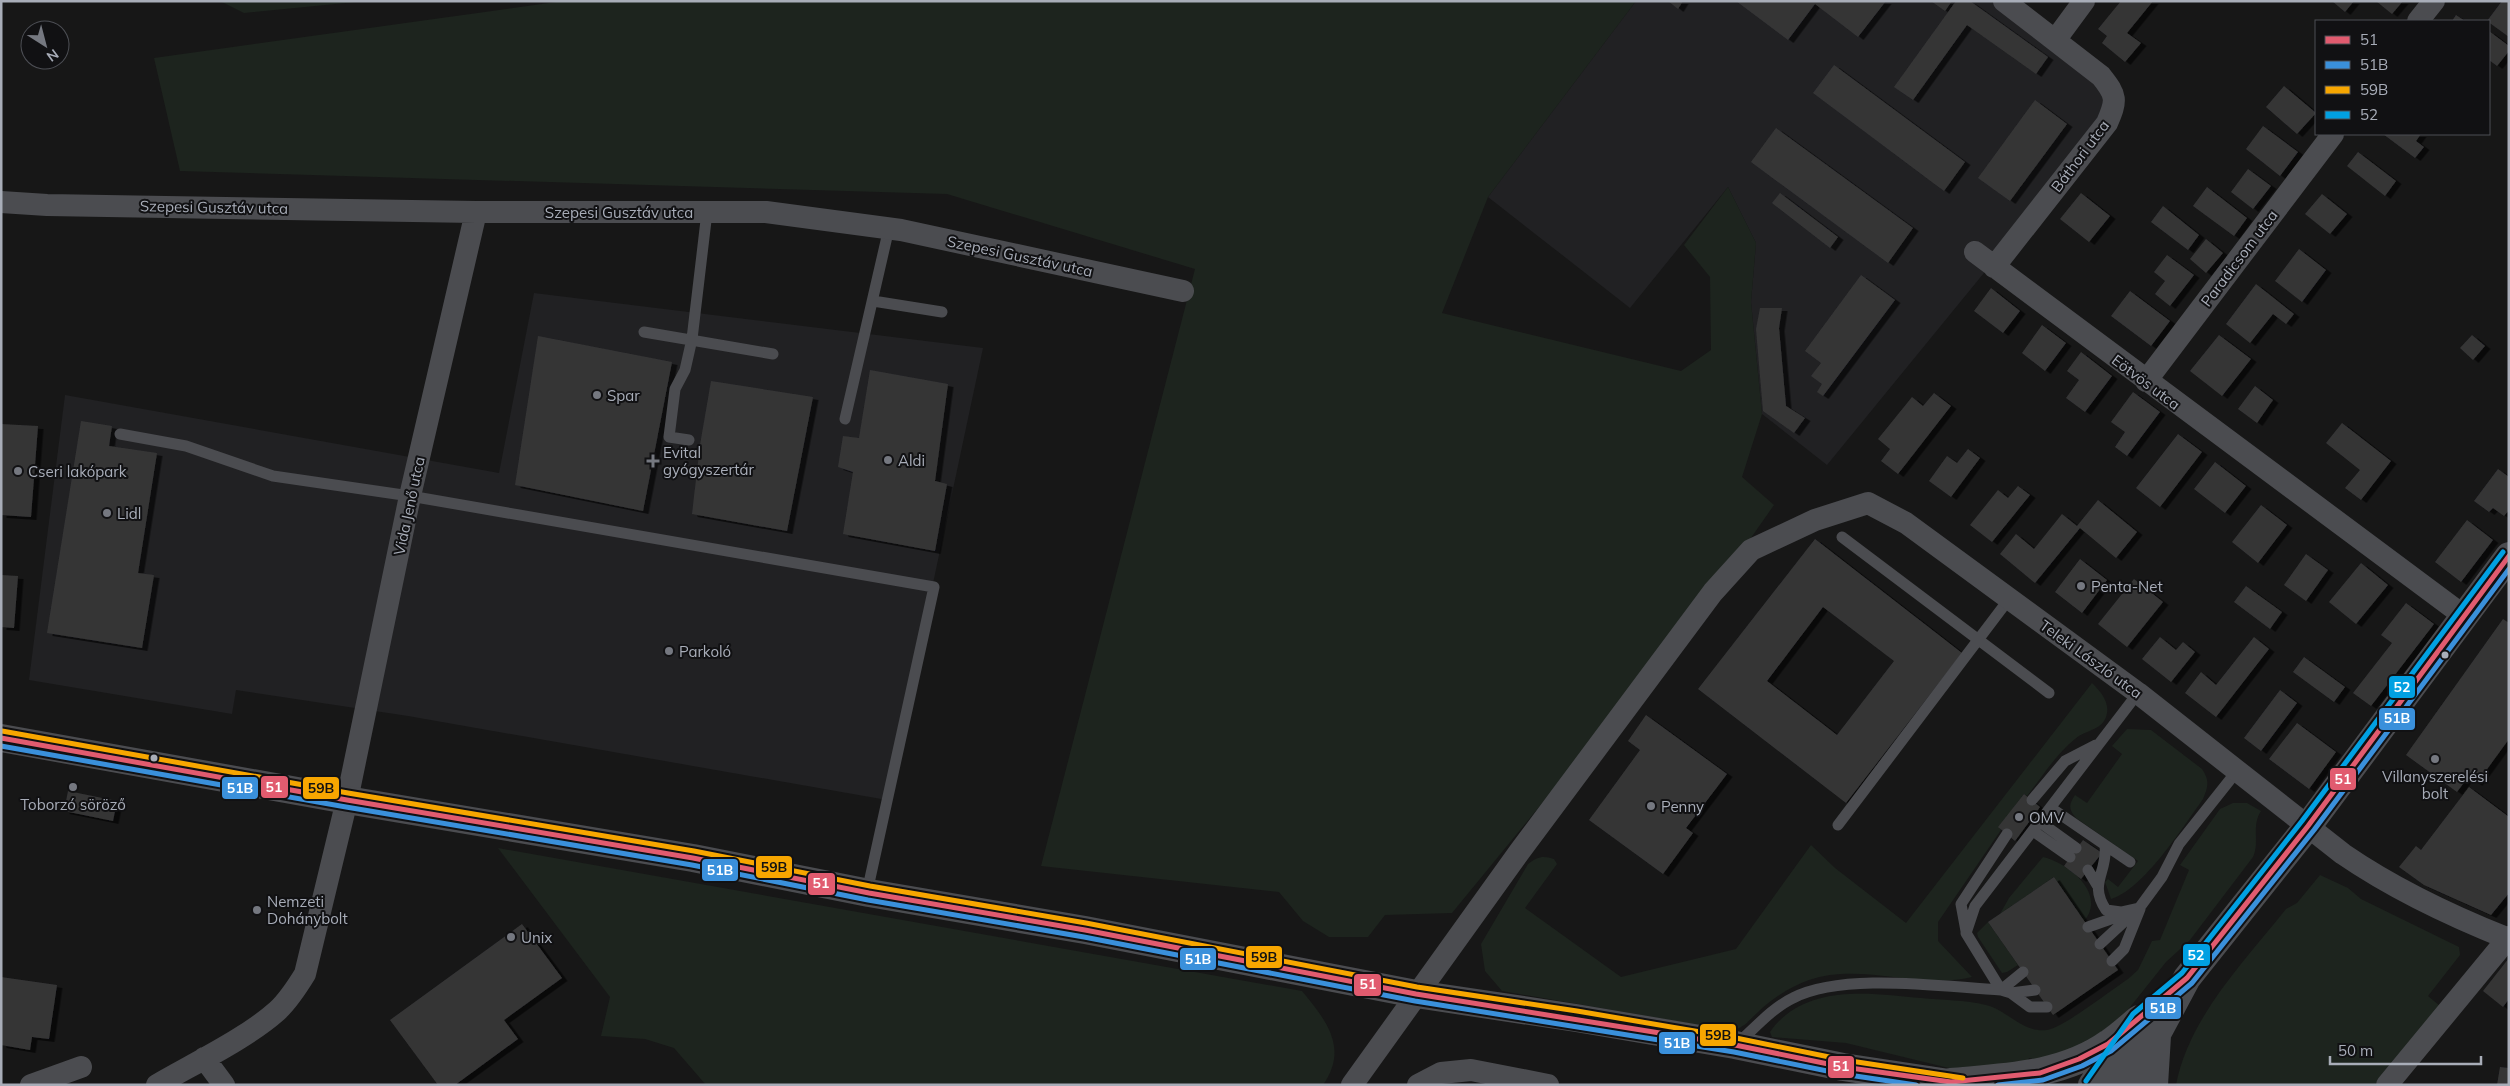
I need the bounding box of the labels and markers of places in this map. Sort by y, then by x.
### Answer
place label: Spar [607,386,640,405]
marker: Spar [591,389,603,401]
place label: Evital gyógyszertár [663,443,755,479]
place label: Aldi [898,451,925,470]
marker: Aldi [882,454,894,466]
marker: Evital gyógyszertár [647,455,659,467]
place label: Cseri lakópark [28,462,127,481]
marker: Cseri lakópark [12,465,24,477]
place label: Lidl [117,504,141,523]
marker: Lidl [101,507,113,519]
place label: Penta-Net [2091,577,2163,596]
marker: Penta-Net [2075,580,2087,592]
place label: Parkoló [679,642,731,661]
marker: Parkoló [663,645,675,657]
unlabelled marker [2440,650,2450,660]
unlabelled marker [149,753,159,763]
marker: Villanyszerelési bolt [2429,753,2441,765]
place label: Villanyszerelési bolt [2382,767,2488,803]
marker: Toborzó söröző [67,781,79,793]
place label: Toborzó söröző [20,795,126,814]
place label: Penny [1661,797,1704,816]
marker: Penny [1645,800,1657,812]
place label: OMV [2029,808,2064,827]
marker: OMV [2013,811,2025,823]
place label: Nemzeti Dohánybolt [267,892,348,928]
marker: Nemzeti Dohánybolt [251,904,263,916]
place label: Unix [521,928,552,947]
marker: Unix [505,931,517,943]

